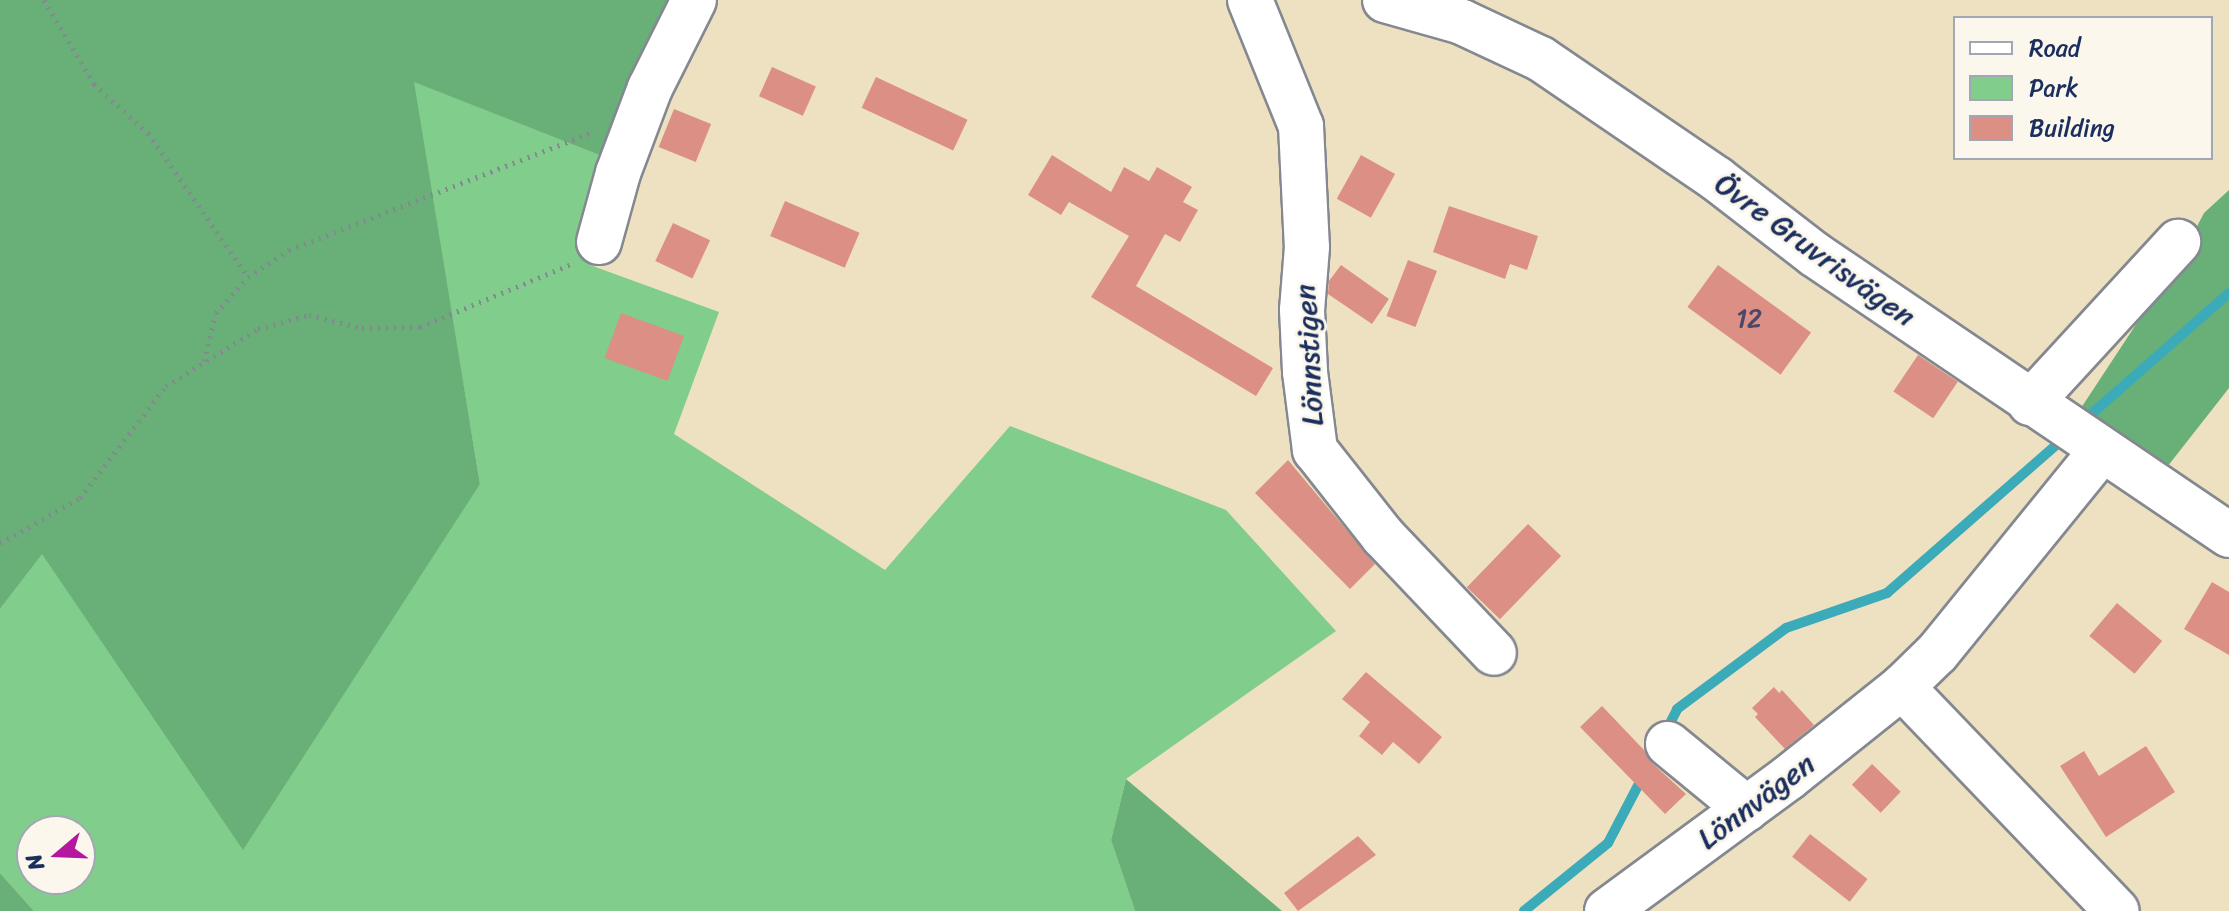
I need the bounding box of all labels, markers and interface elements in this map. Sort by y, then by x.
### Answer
legend [1953,16,2213,160]
text: Road [2029,27,2080,69]
text: Park [2029,67,2078,109]
text: Building [2029,107,2115,149]
street label: Övre Gruvrisvägen [1708,165,1922,335]
street label: Lönnstigen [1287,283,1331,427]
house number: 12 [1736,303,1762,335]
street label: Lönnvägen [1690,745,1822,857]
north arrow [16,815,96,895]
text: N [14,849,56,876]

